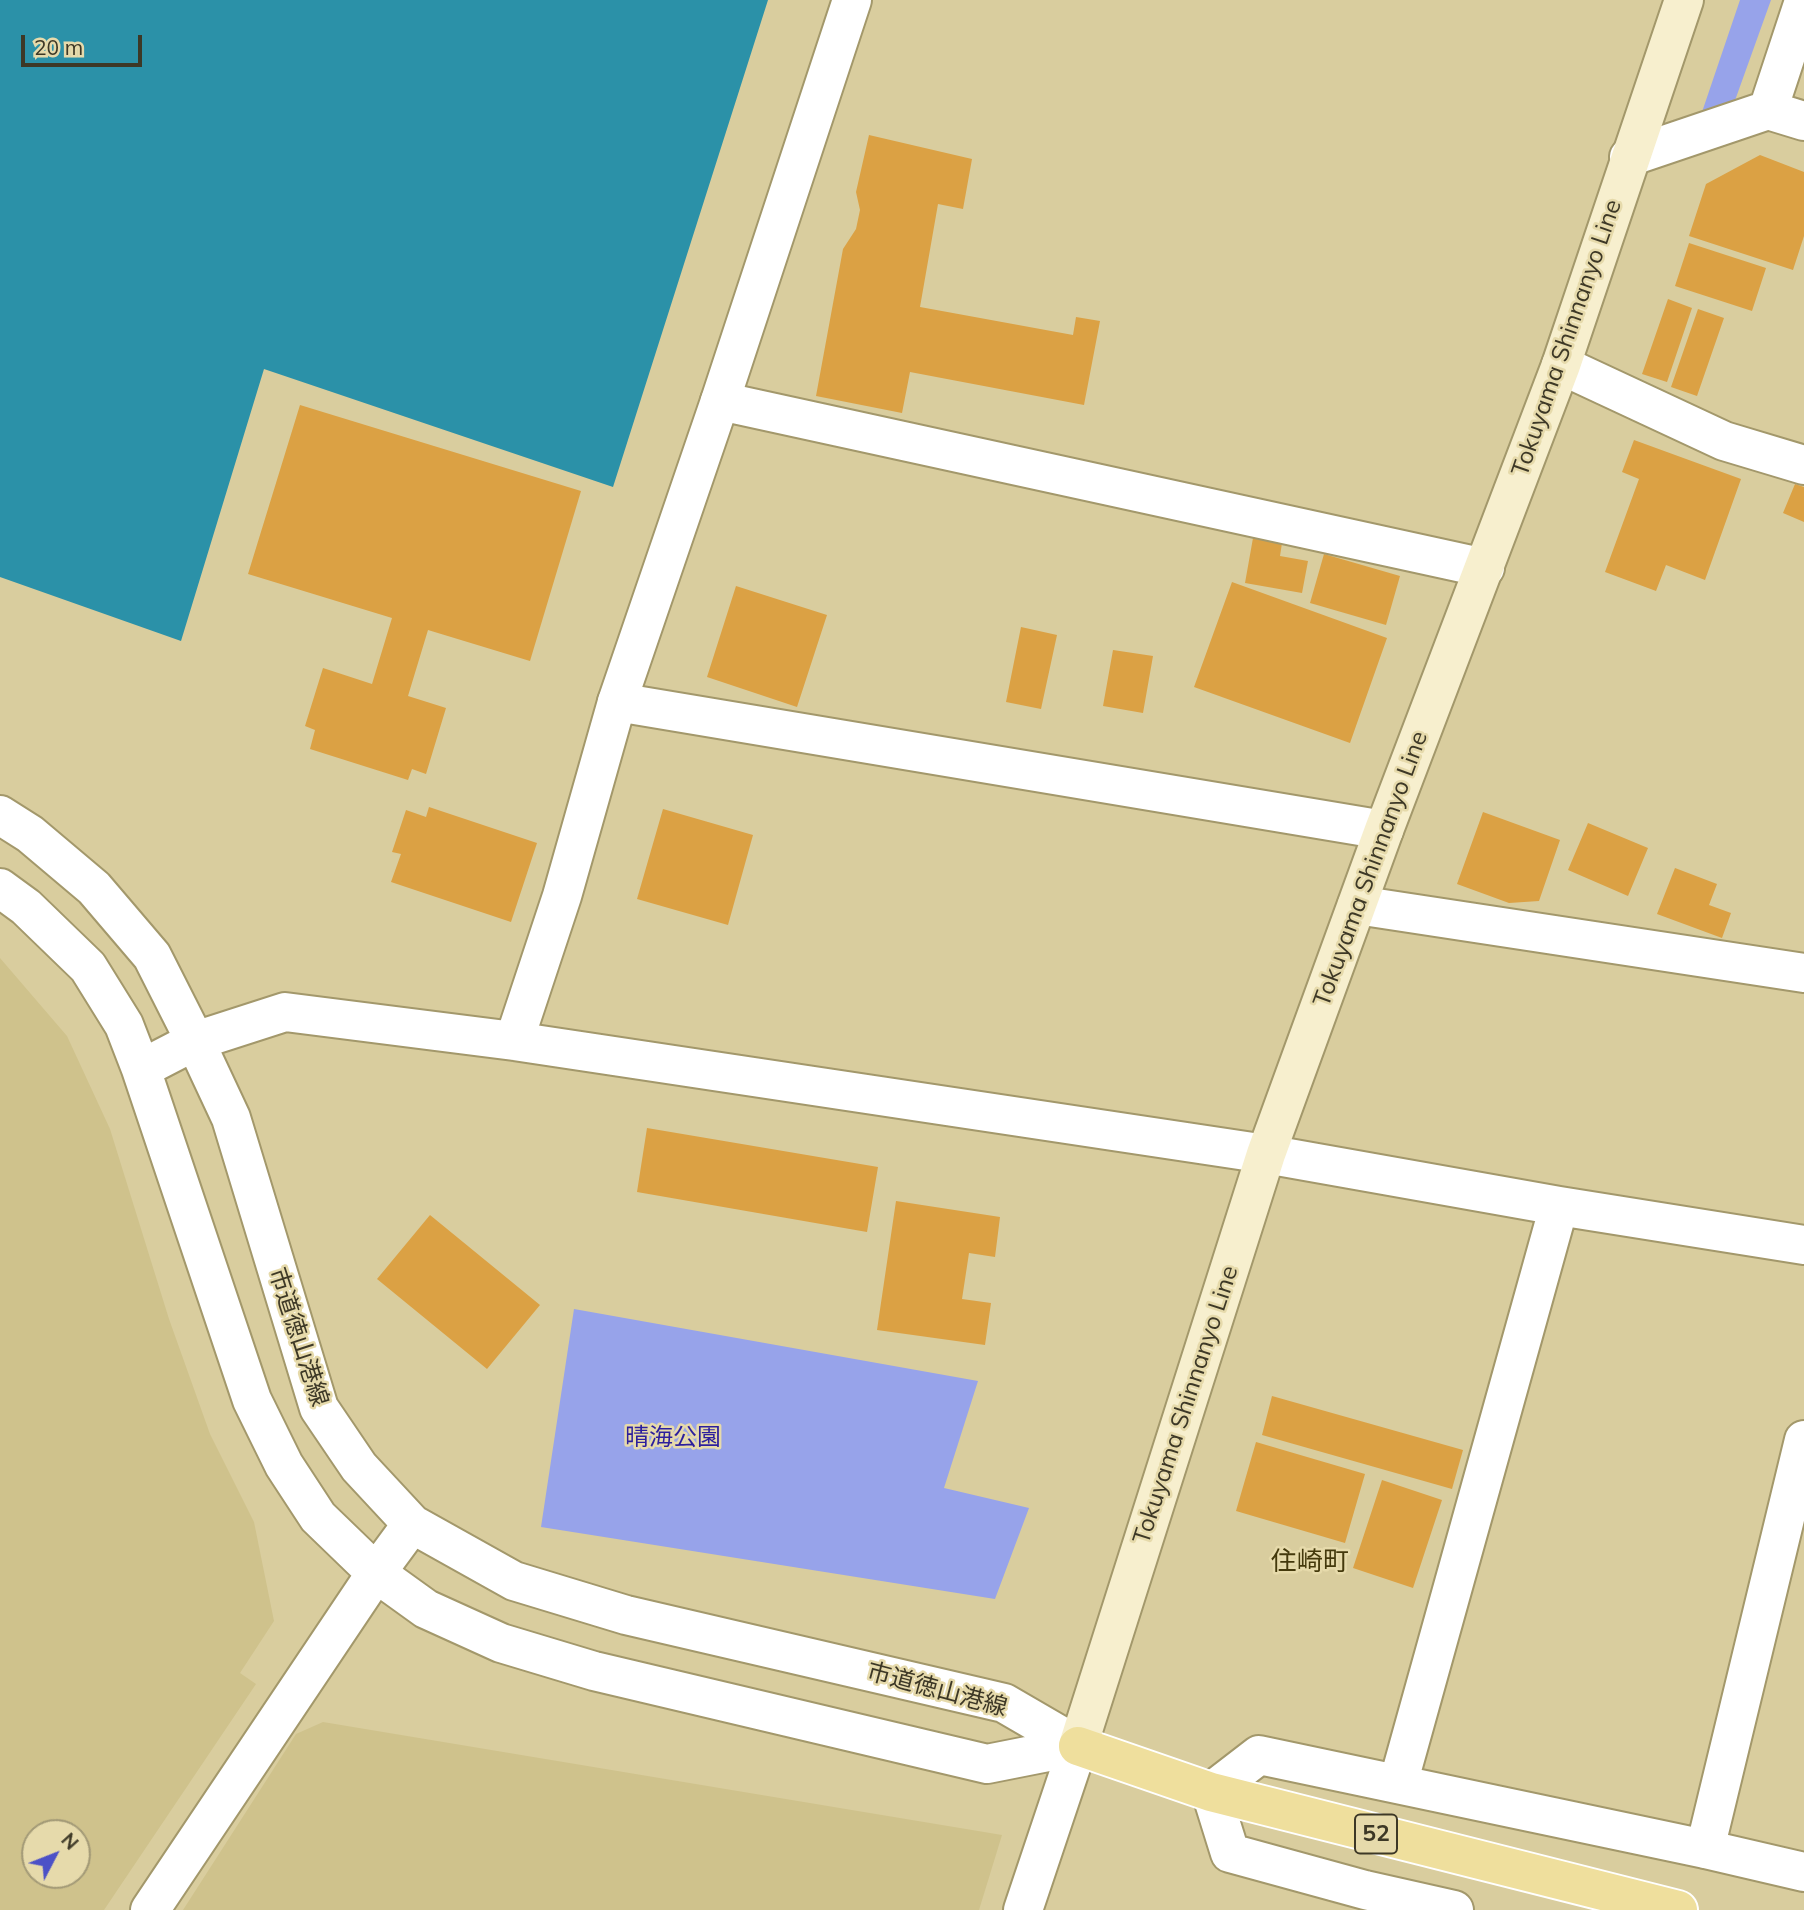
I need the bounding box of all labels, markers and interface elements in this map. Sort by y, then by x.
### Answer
scale bar [24,21,145,65]
text: 20 m [34,34,83,60]
street label: Tokuyama Shinnanyo Line [1506,196,1628,480]
street label: Tokuyama Shinnanyo Line [1308,727,1434,1011]
street label: Tokuyama Shinnanyo Line [1127,1262,1245,1548]
street label: 市道徳山港線 [262,1264,334,1410]
park label: 晴海公園 [625,1424,721,1452]
district label: 住崎町 [1271,1546,1349,1578]
street label: 市道徳山港線 [864,1657,1010,1723]
road number: 52 [1355,1814,1397,1854]
north arrow [21,1819,91,1889]
text: N [56,1828,84,1855]

